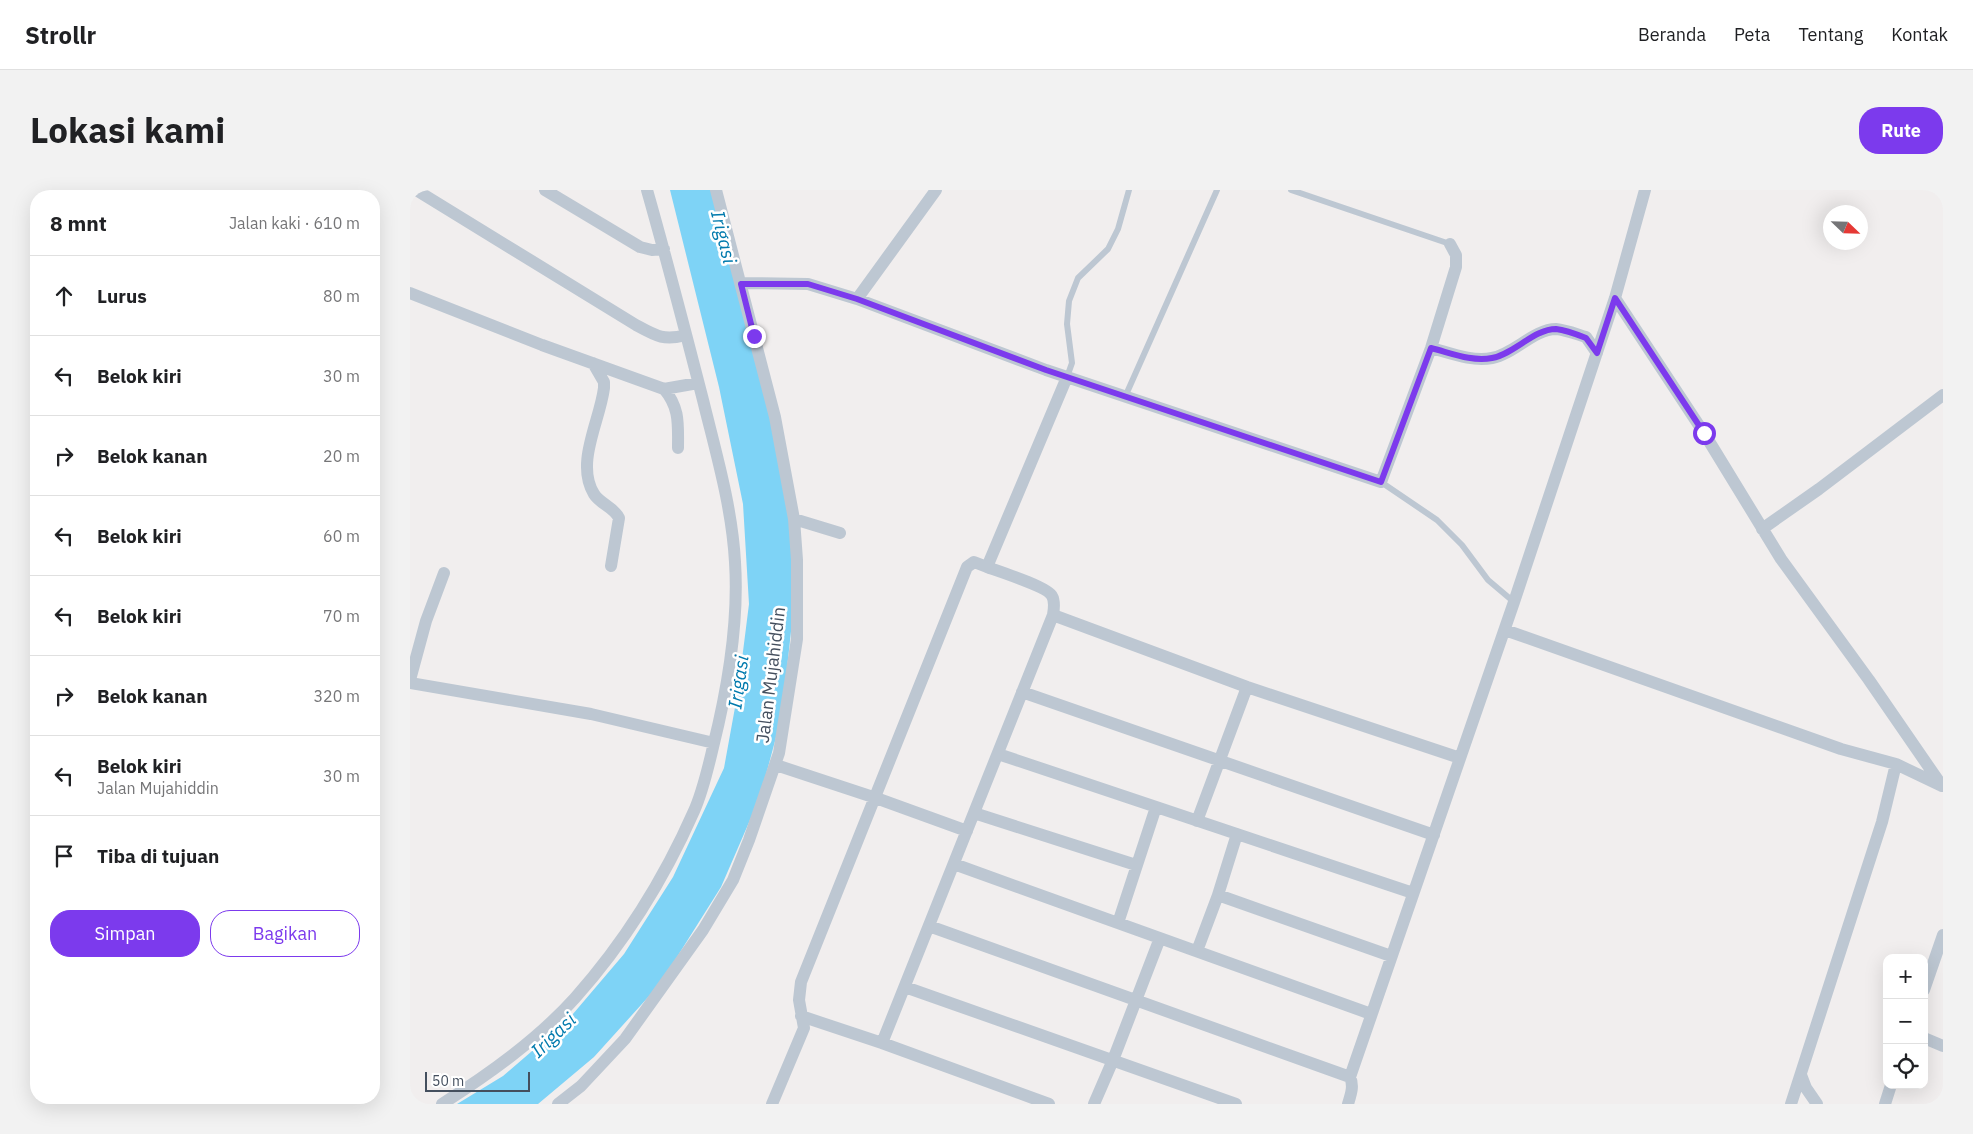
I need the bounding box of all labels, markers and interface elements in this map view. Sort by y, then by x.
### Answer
text: Strollr [25,19,96,51]
text: Beranda [1638,23,1706,46]
text: Peta [1734,23,1770,46]
text: Tentang [1798,23,1863,46]
text: Kontak [1891,23,1948,46]
text: Lokasi kami [30,107,225,153]
button: Rute [1859,107,1943,154]
north arrow [1823,205,1868,250]
water label: Irigasi [706,208,742,267]
text: 8 mnt [50,209,107,237]
text: Jalan kaki · 610 m [229,213,360,233]
icon: ahead [50,282,78,310]
text: Lurus [97,284,147,308]
text: 80 m [323,286,360,306]
route end [743,325,766,348]
icon: left [50,362,78,390]
text: Belok kiri [97,364,182,388]
text: 30 m [323,366,360,386]
route start [1693,422,1716,445]
icon: right [50,442,78,470]
text: Belok kanan [97,444,208,468]
text: 20 m [323,446,360,466]
icon: left [50,522,78,550]
text: Belok kiri [97,524,182,548]
text: 60 m [323,526,360,546]
icon: left [50,602,78,630]
text: Belok kiri [97,604,182,628]
text: 70 m [323,606,360,626]
street label: Jalan Mujahiddin [751,606,790,744]
water label: Irigasi [722,653,754,710]
icon: right [50,682,78,710]
text: Belok kanan [97,684,208,708]
text: 320 m [313,686,360,706]
text: Belok kiri [97,754,182,778]
icon: left [50,762,78,790]
text: 30 m [323,766,360,786]
text: Jalan Mujahiddin [97,778,219,798]
icon: arrive [50,842,78,870]
text: Tiba di tujuan [97,844,219,868]
button: Simpan [50,910,200,957]
button: Bagikan [210,910,360,957]
map controls [1883,954,1928,1089]
button: + [1883,954,1928,999]
button: − [1883,999,1928,1044]
water label: Irigasi [525,1007,581,1062]
button: locate [1883,1044,1928,1089]
scale bar [425,1069,530,1092]
text: 50 m [432,1072,464,1090]

